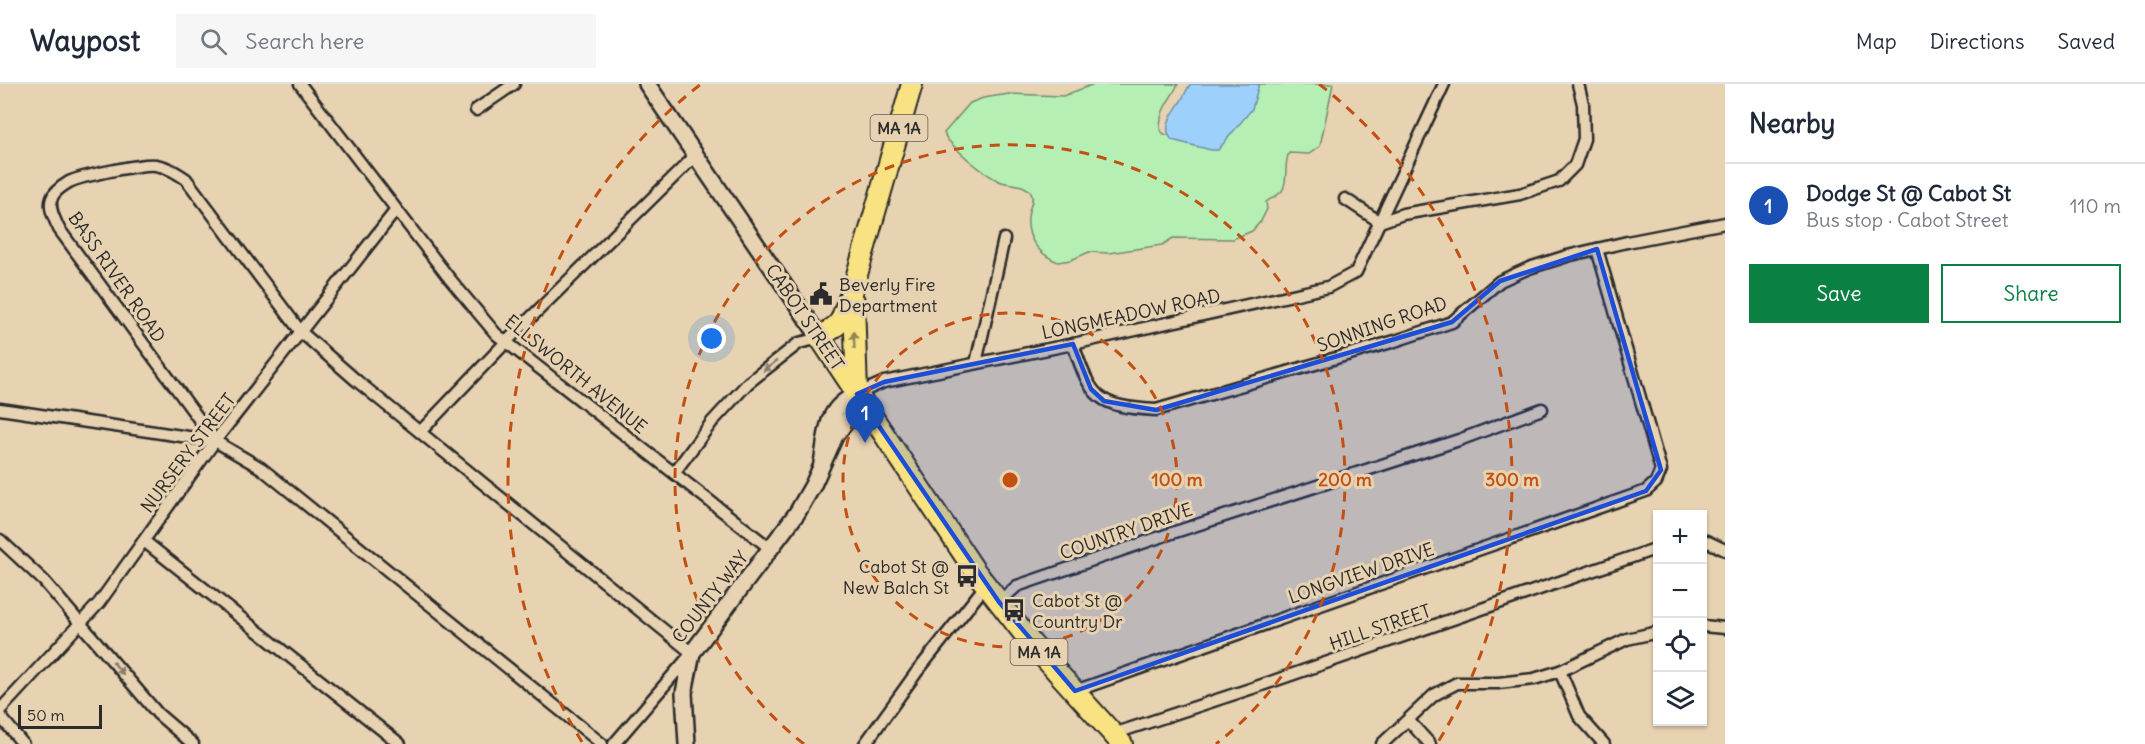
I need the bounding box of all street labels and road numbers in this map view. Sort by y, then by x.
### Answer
road number: MA 1A [870,115,928,141]
street label: BASS RIVER ROAD [63,207,171,347]
street label: CABOT STREET [761,259,849,375]
street label: LONGMEADOW ROAD [1040,284,1222,344]
street label: SONNING ROAD [1314,291,1450,357]
street label: ELLSWORTH AVENUE [500,310,652,438]
street label: NURSERY STREET [136,389,240,517]
street label: COUNTRY DRIVE [1057,497,1195,565]
street label: LONGVIEW DRIVE [1285,537,1437,609]
street label: COUNTY WAY [667,546,753,648]
street label: HILL STREET [1326,599,1434,655]
road number: MA 1A [1010,639,1068,665]

